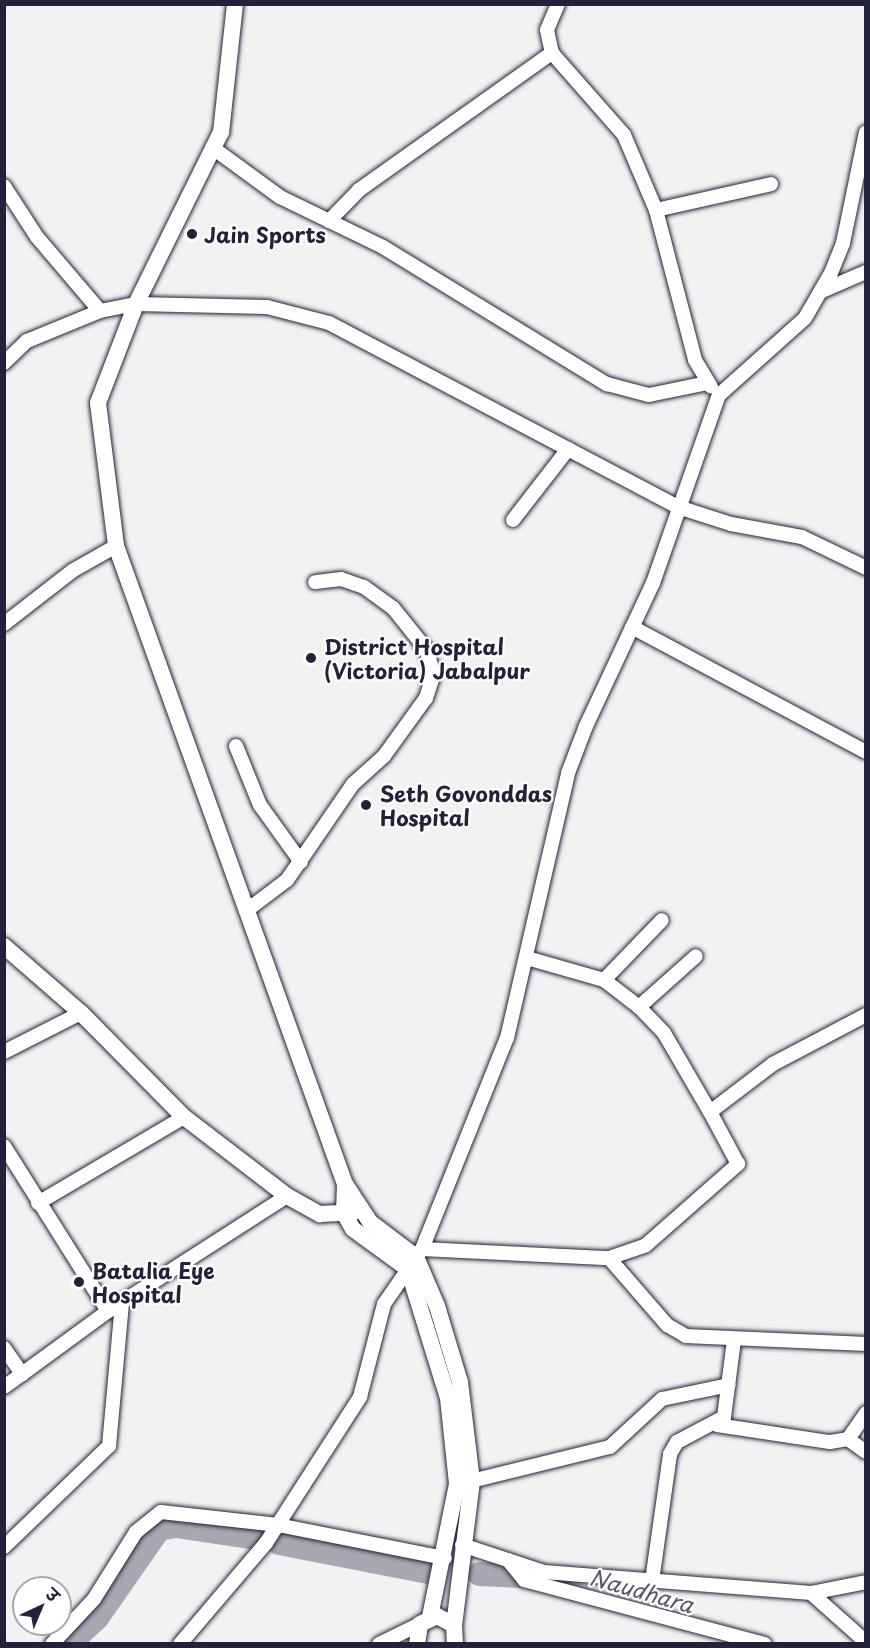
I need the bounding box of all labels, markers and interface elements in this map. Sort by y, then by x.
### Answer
place label: Jain Sports [204,221,325,247]
marker: Jain Sports [185,227,199,241]
place label: District Hospital (Victoria) Jabalpur [324,633,530,683]
marker: District Hospital (Victoria) Jabalpur [302,649,320,667]
place label: Seth Govonddas Hospital [380,780,552,830]
marker: Seth Govonddas Hospital [357,796,375,814]
place label: Batalia Eye Hospital [92,1257,217,1307]
marker: Batalia Eye Hospital [70,1273,88,1291]
water label: Naudhara [587,1563,697,1617]
north arrow [12,1576,72,1636]
text: उ [41,1582,65,1607]

